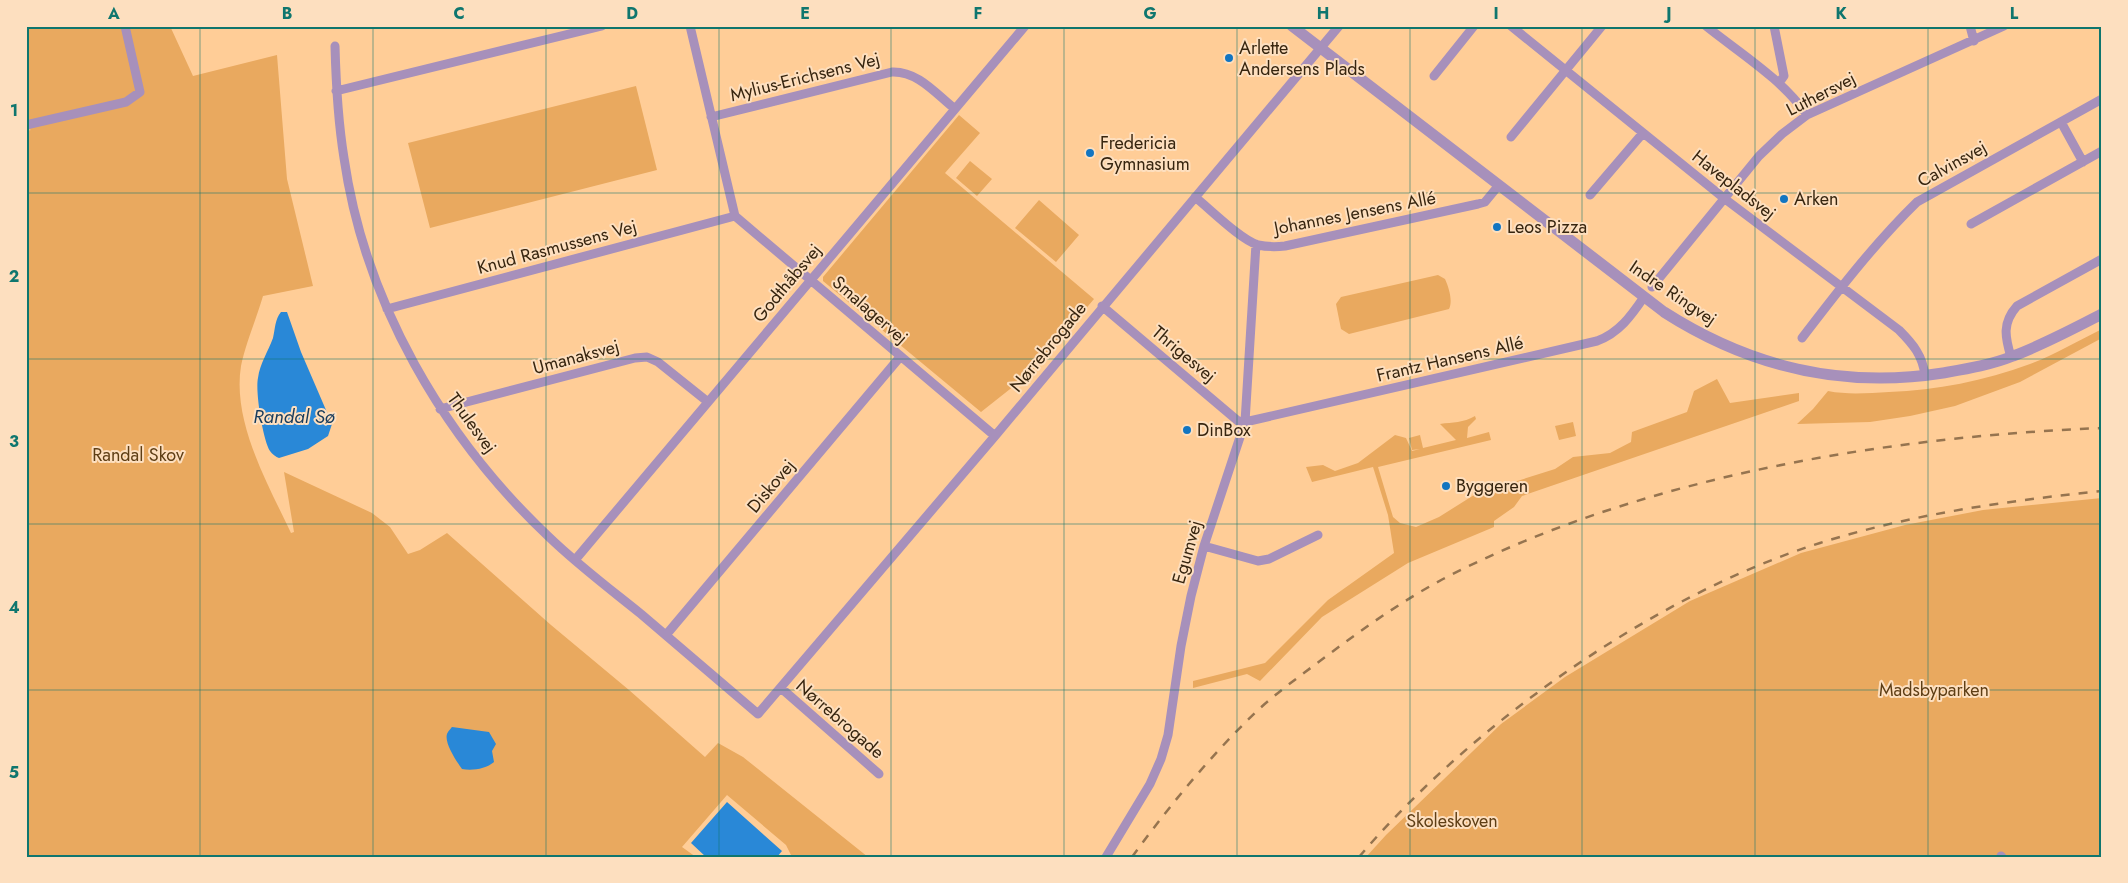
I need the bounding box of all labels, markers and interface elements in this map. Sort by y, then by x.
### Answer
text: A [107,2,120,25]
text: B [282,2,292,25]
text: C [453,2,465,25]
text: D [626,2,638,25]
text: E [800,2,810,25]
text: F [974,2,982,25]
text: G [1143,2,1157,25]
text: H [1317,2,1329,25]
text: I [1493,2,1499,25]
text: J [1663,2,1672,25]
text: K [1835,2,1847,25]
text: L [2010,2,2019,25]
place label: Arlette Andersens Plads [1239,35,1365,82]
street label: Mylius-Erichsens Vej [727,46,883,108]
marker: Arlette Andersens Plads [1223,52,1235,64]
street label: Luthersvej [1782,65,1860,123]
text: 1 [10,99,18,122]
place label: Fredericia Gymnasium [1100,130,1190,177]
street label: Calvinsvej [1913,134,1991,194]
street label: Havepladsvej [1686,144,1782,226]
marker: Fredericia Gymnasium [1084,147,1096,159]
street label: Johannes Jensens Allé [1270,185,1438,242]
place label: Arken [1794,186,1838,212]
marker: Arken [1778,193,1790,205]
street label: Knud Rasmussens Vej [474,213,640,281]
place label: Leos Pizza [1507,214,1587,240]
marker: Leos Pizza [1491,221,1503,233]
street label: Godthåbsvej [746,238,828,328]
street label: Indre Ringvej [1624,254,1722,332]
text: 2 [9,265,19,288]
street label: Smalagervej [826,270,914,350]
street label: Nørrebrogade [1003,296,1093,398]
street label: Thrigesvej [1146,319,1222,389]
street label: Frantz Hansens Allé [1374,329,1526,389]
street label: Umanaksvej [530,333,622,381]
street label: Thulesvej [441,387,503,459]
water label: Randal Sø [253,403,336,430]
place label: DinBox [1197,417,1251,443]
marker: DinBox [1181,424,1193,436]
text: 3 [9,430,19,453]
park label: Randal Skov [92,442,184,468]
street label: Diskovej [741,454,801,518]
place label: Byggeren [1456,473,1528,499]
marker: Byggeren [1440,480,1452,492]
street label: Egumvej [1166,517,1208,587]
text: 4 [8,596,20,619]
street label: Nørrebrogade [790,673,890,765]
park label: Madsbyparken [1879,677,1989,703]
text: 5 [9,761,19,784]
park label: Skoleskoven [1406,808,1498,834]

